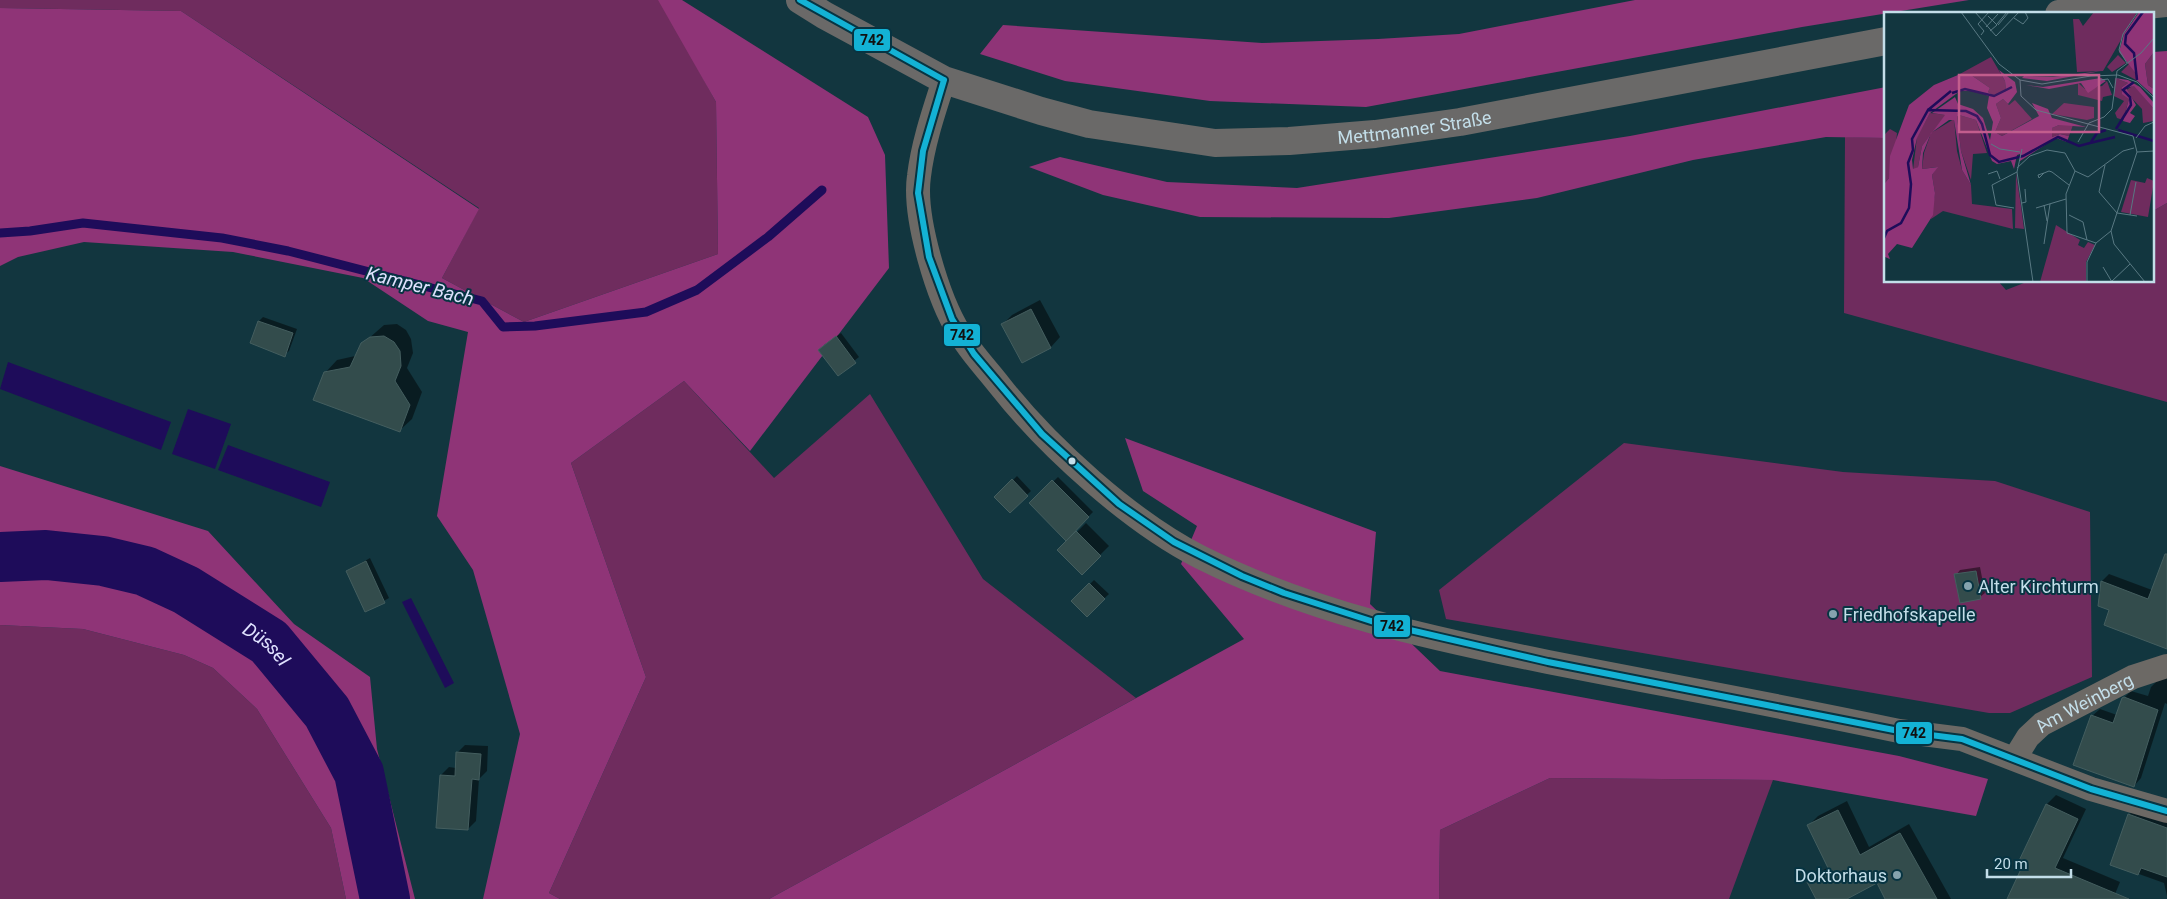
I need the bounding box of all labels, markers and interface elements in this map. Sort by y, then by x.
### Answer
inset map [1884,12,2154,282]
line badge: 742 [853,28,891,52]
text: 742 [860,32,884,48]
street label: Mettmanner Straße [1337,106,1493,148]
water label: Kamper Bach [364,262,476,310]
line badge: 742 [943,323,981,347]
text: 742 [950,327,974,343]
unlabelled marker [1067,456,1077,466]
place label: Alter Kirchturm [1978,576,2099,597]
marker: Alter Kirchturm [1962,580,1974,592]
place label: Friedhofskapelle [1843,604,1976,625]
marker: Friedhofskapelle [1827,608,1839,620]
line badge: 742 [1373,614,1411,638]
water label: Düssel [239,617,295,671]
text: 742 [1380,618,1404,634]
street label: Am Weinberg [2030,668,2136,736]
line badge: 742 [1895,721,1933,745]
text: 742 [1902,725,1926,741]
scale bar [1987,846,2071,878]
text: 20 m [1994,855,2028,873]
place label: Doktorhaus [1795,865,1887,886]
marker: Doktorhaus [1891,869,1903,881]

